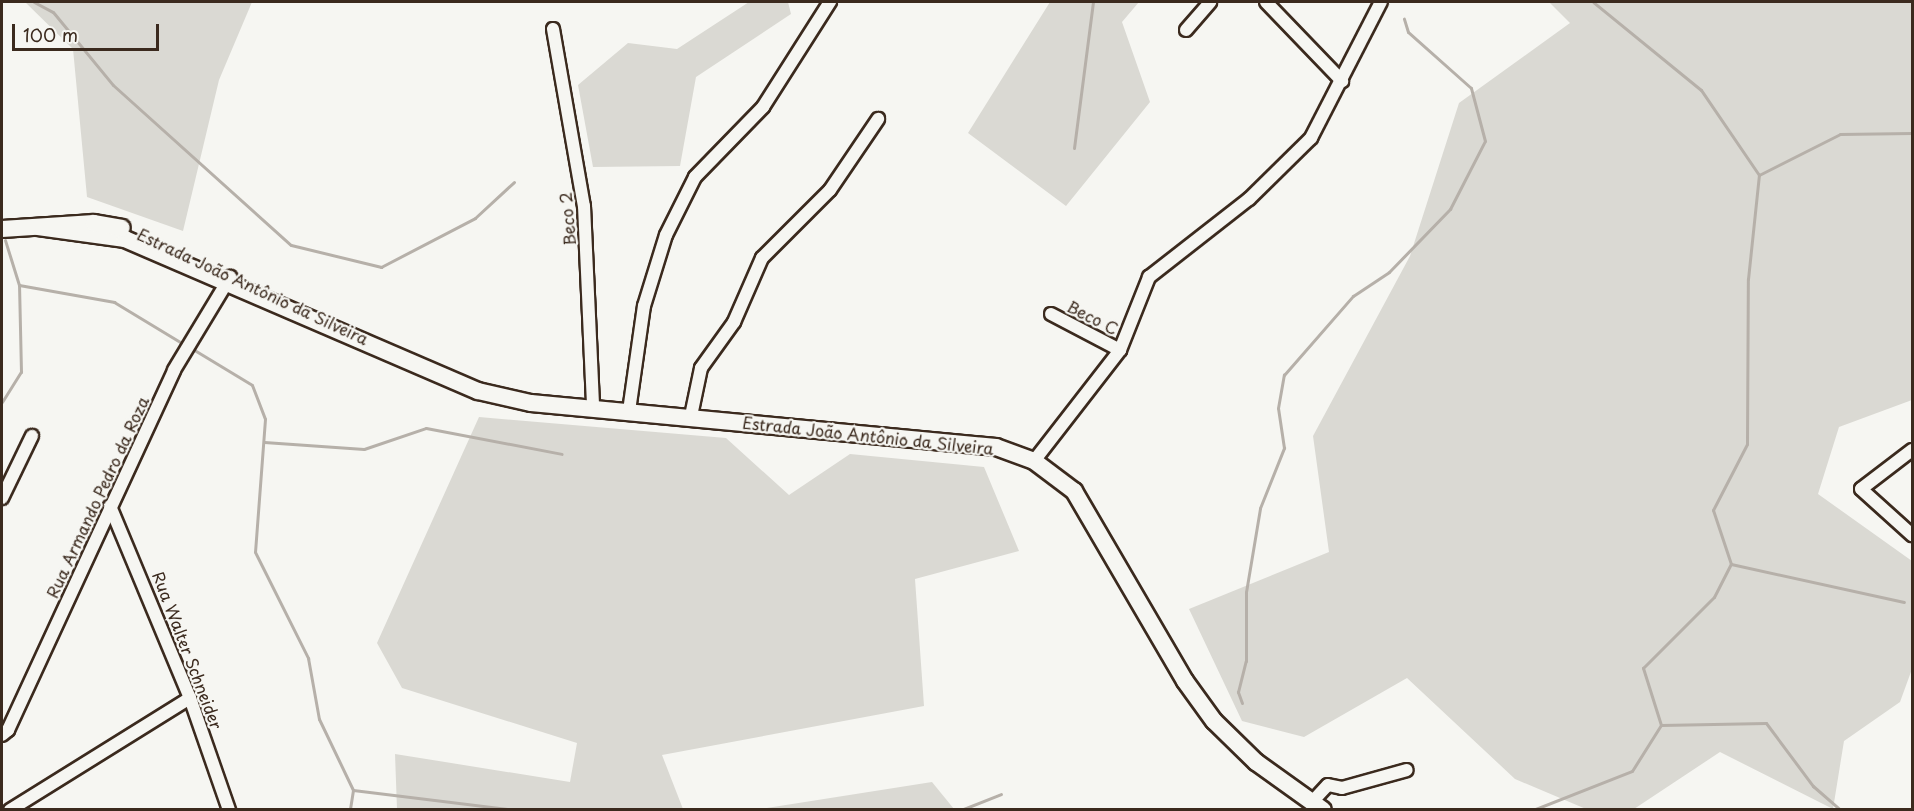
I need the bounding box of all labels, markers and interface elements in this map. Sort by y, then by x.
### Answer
scale bar [15,12,162,50]
text: 100 m [23,21,78,48]
street label: Beco 2 [555,192,579,246]
street label: Estrada João Antônio da Silveira [134,224,372,348]
street label: Beco C [1064,296,1122,338]
street label: Rua Armando Pedro da Roza [41,392,153,602]
street label: Estrada João Antônio da Silveira [740,412,996,458]
street label: Rua Walter Schneider [149,568,227,732]

